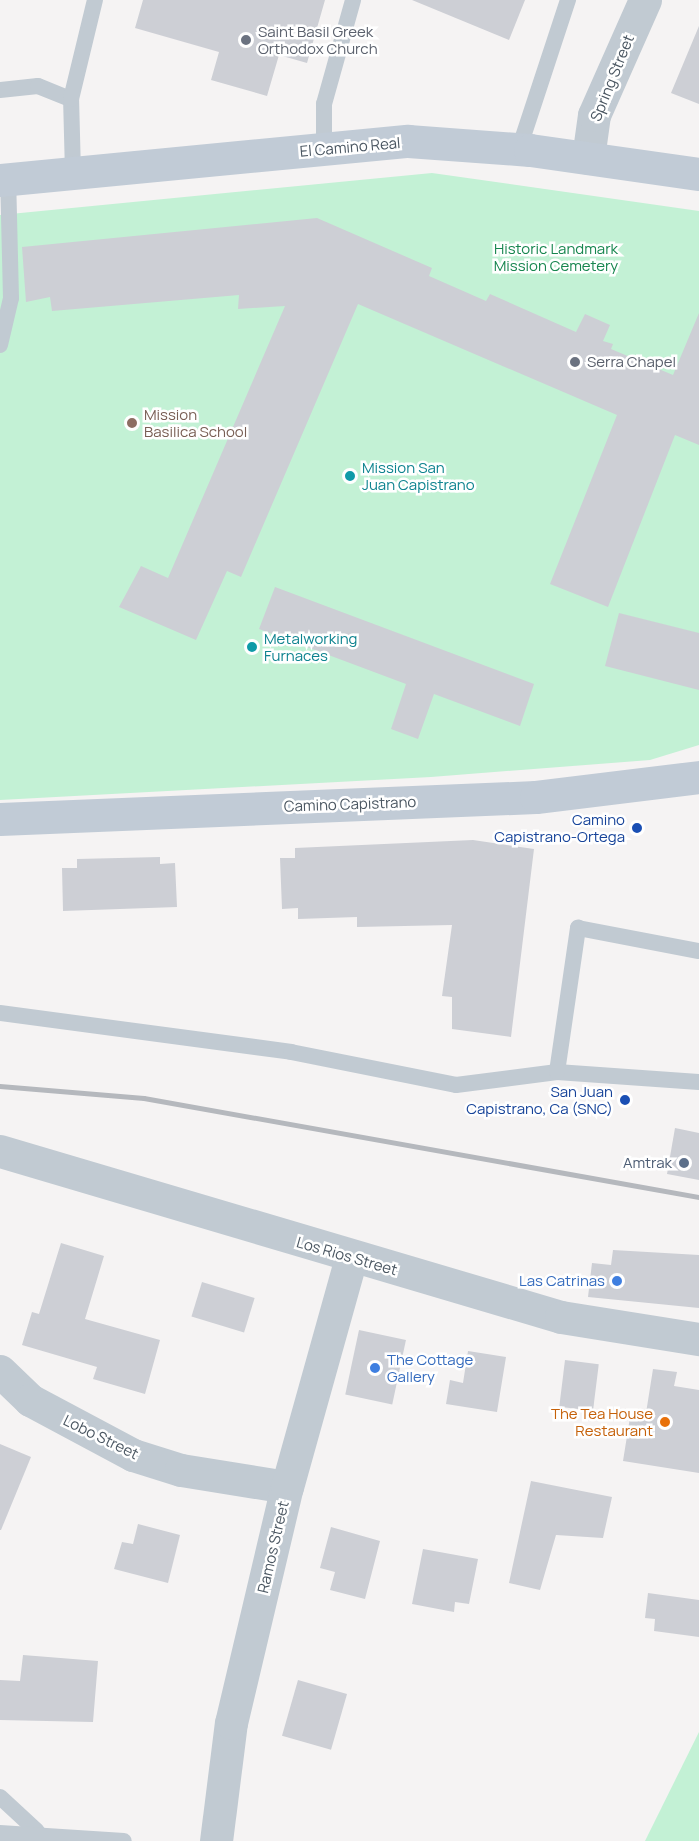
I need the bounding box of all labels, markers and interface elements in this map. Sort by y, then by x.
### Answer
place label: Saint Basil Greek Orthodox Church [258,22,378,57]
street label: Spring Street [586,32,638,124]
marker: Saint Basil Greek Orthodox Church [239,33,253,47]
street label: El Camino Real [299,134,401,160]
park label: Historic Landmark Mission Cemetery [494,239,618,274]
place label: Serra Chapel [587,353,676,371]
marker: Serra Chapel [568,355,582,369]
place label: Mission Basilica School [144,405,247,440]
marker: Mission Basilica School [125,416,139,430]
place label: Mission San Juan Capistrano [362,458,475,493]
marker: Mission San Juan Capistrano [343,469,357,483]
place label: Metalworking Furnaces [264,629,357,664]
marker: Metalworking Furnaces [245,640,259,654]
street label: Camino Capistrano [283,793,417,815]
place label: Camino Capistrano-Ortega [494,810,625,845]
marker: Camino Capistrano-Ortega [630,821,644,835]
place label: San Juan Capistrano, Ca (SNC) [466,1082,613,1117]
marker: San Juan Capistrano, Ca (SNC) [618,1093,632,1107]
place label: Amtrak [623,1154,672,1172]
marker: Amtrak [677,1156,691,1170]
street label: Los Rios Street [295,1233,399,1279]
place label: Las Catrinas [519,1272,605,1290]
marker: Las Catrinas [610,1274,624,1288]
place label: The Cottage Gallery [387,1350,473,1385]
marker: The Cottage Gallery [368,1361,382,1375]
place label: The Tea House Restaurant [551,1404,653,1439]
street label: Lobo Street [61,1411,141,1463]
marker: The Tea House Restaurant [658,1415,672,1429]
street label: Ramos Street [254,1499,292,1595]

